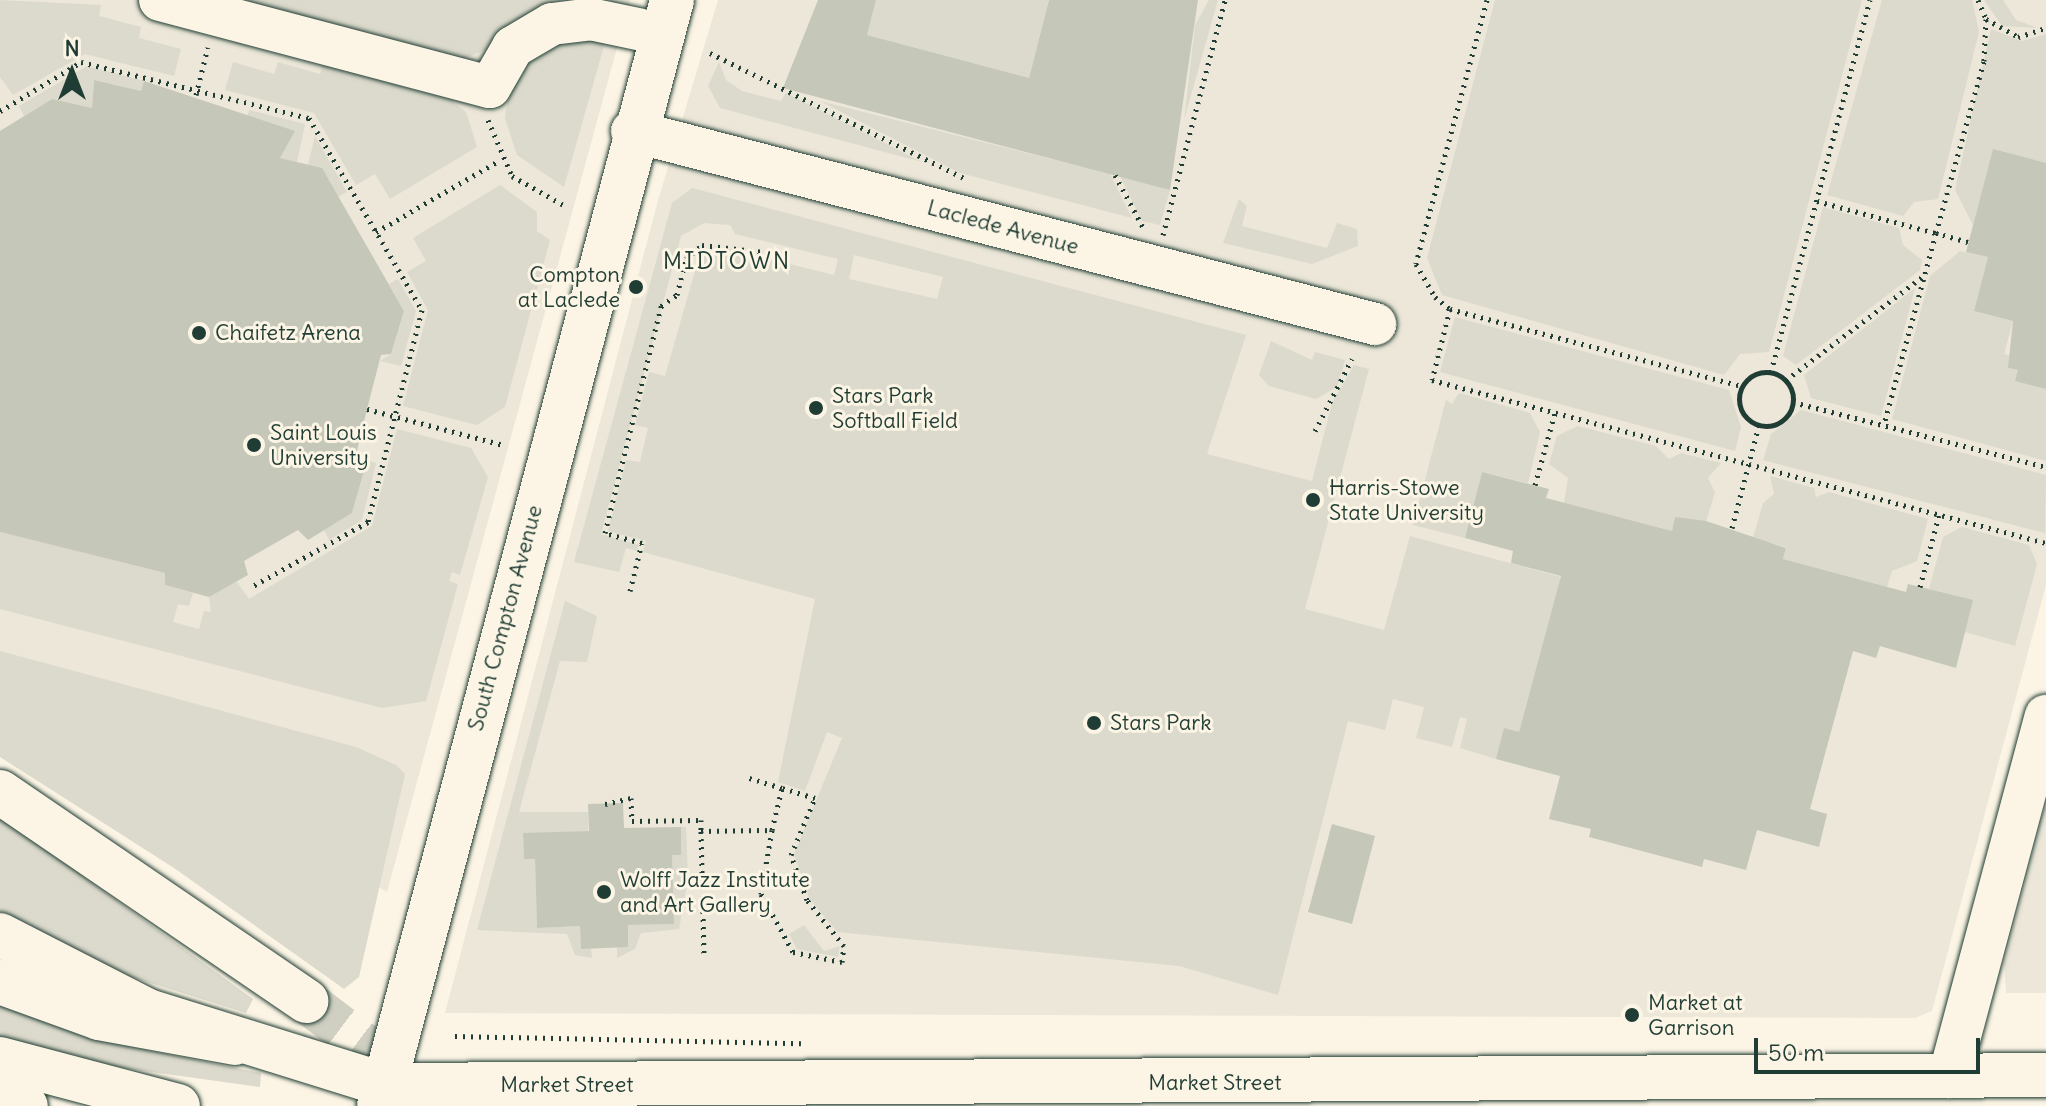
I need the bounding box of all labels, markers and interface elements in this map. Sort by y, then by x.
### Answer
north arrow [32,32,112,112]
text: N [64,34,80,62]
street label: Laclede Avenue [924,194,1082,260]
district label: MIDTOWN [663,247,791,275]
place label: Compton at Laclede [518,261,620,312]
marker: Compton at Laclede [627,278,645,296]
place label: Chaifetz Arena [215,320,361,346]
marker: Chaifetz Arena [190,324,208,342]
place label: Stars Park Softball Field [832,382,958,434]
marker: Stars Park Softball Field [807,399,825,417]
place label: Saint Louis University [270,419,377,470]
marker: Saint Louis University [245,436,263,454]
place label: Harris-Stowe State University [1329,474,1484,526]
marker: Harris-Stowe State University [1304,491,1322,509]
street label: South Compton Avenue [462,502,548,734]
place label: Stars Park [1110,710,1212,736]
marker: Stars Park [1085,714,1103,732]
place label: Wolff Jazz Institute and Art Gallery [620,866,810,918]
marker: Wolff Jazz Institute and Art Gallery [595,883,613,901]
place label: Market at Garrison [1648,989,1743,1040]
marker: Market at Garrison [1623,1006,1641,1024]
scale bar [1758,1022,1984,1072]
text: 50 m [1768,1037,1824,1067]
street label: Market Street [1148,1070,1282,1096]
street label: Market Street [500,1072,634,1098]

